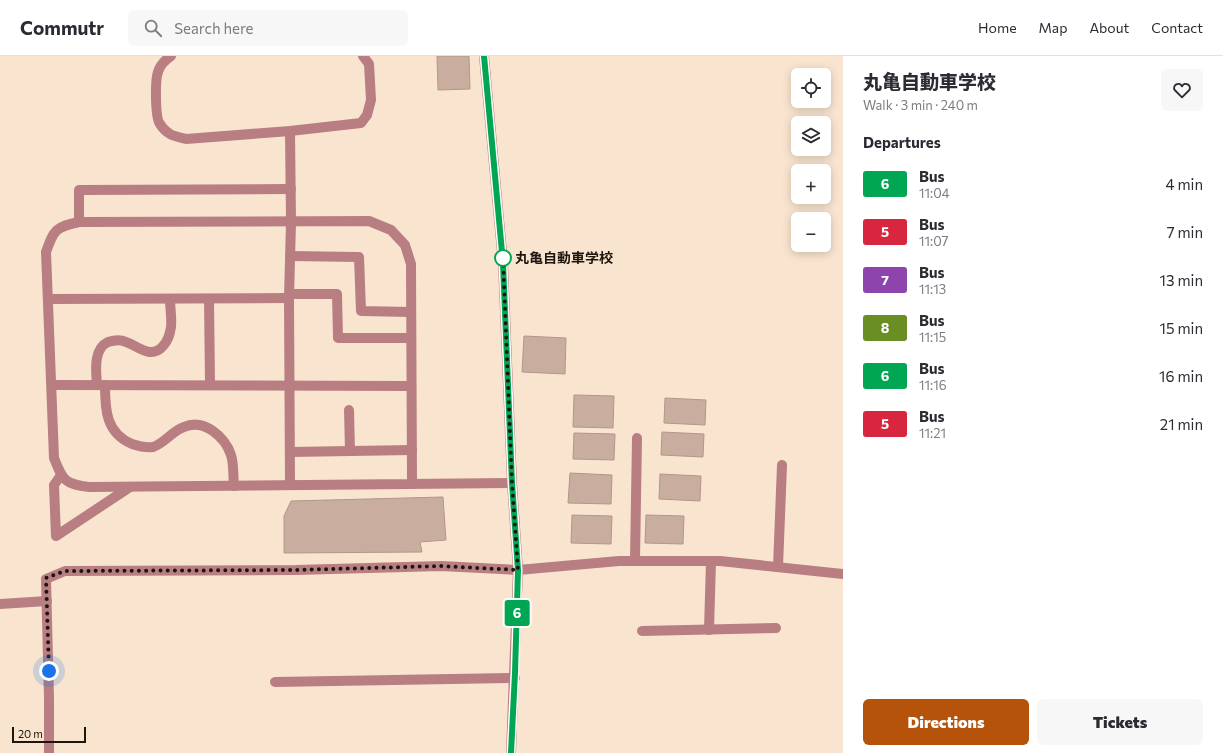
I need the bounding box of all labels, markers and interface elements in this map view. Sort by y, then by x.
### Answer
search box [128,10,408,46]
text: Commutr [20,16,104,39]
icon: search [142,17,164,39]
text: Search here [174,19,254,37]
text: Home [978,19,1017,36]
text: Map [1039,19,1067,36]
text: About [1089,19,1129,36]
text: Contact [1151,19,1203,36]
map controls [791,68,831,252]
button: locate [791,68,831,108]
button: heart [1161,69,1203,111]
text: 丸亀自動車学校 [863,70,996,93]
text: Walk · 3 min · 240 m [863,97,978,113]
button: layers [791,116,831,156]
text: Departures [863,133,941,151]
button: + [791,164,831,204]
text: Bus [919,167,944,185]
text: 6 [881,175,889,192]
text: 4 min [1166,175,1203,193]
text: 11:04 [919,185,949,201]
button: − [791,212,831,252]
text: Bus [919,215,944,233]
text: 5 [881,223,889,240]
text: 7 min [1167,223,1203,241]
text: 11:07 [919,233,948,249]
marker: 丸亀自動車学校 [494,249,512,267]
place label: 丸亀自動車学校 [515,249,613,266]
text: Bus [919,263,944,281]
text: 7 [881,271,889,288]
text: 13 min [1160,271,1203,289]
text: 11:13 [919,281,946,297]
text: Bus [919,311,944,329]
text: 8 [881,319,889,336]
text: 15 min [1160,319,1203,337]
text: 11:15 [919,329,946,345]
text: Bus [919,359,944,377]
text: 6 [881,367,889,384]
text: 16 min [1159,367,1203,385]
text: 11:16 [919,377,947,393]
text: Bus [919,407,944,425]
text: 5 [881,415,889,432]
text: 21 min [1160,415,1203,433]
text: 11:21 [919,425,946,441]
line badge: 6 [504,600,530,626]
text: 6 [513,604,521,621]
your location [39,661,59,681]
button: Directions [863,699,1029,745]
button: Tickets [1037,699,1203,745]
scale bar [12,725,86,744]
text: 20 m [18,727,43,740]

